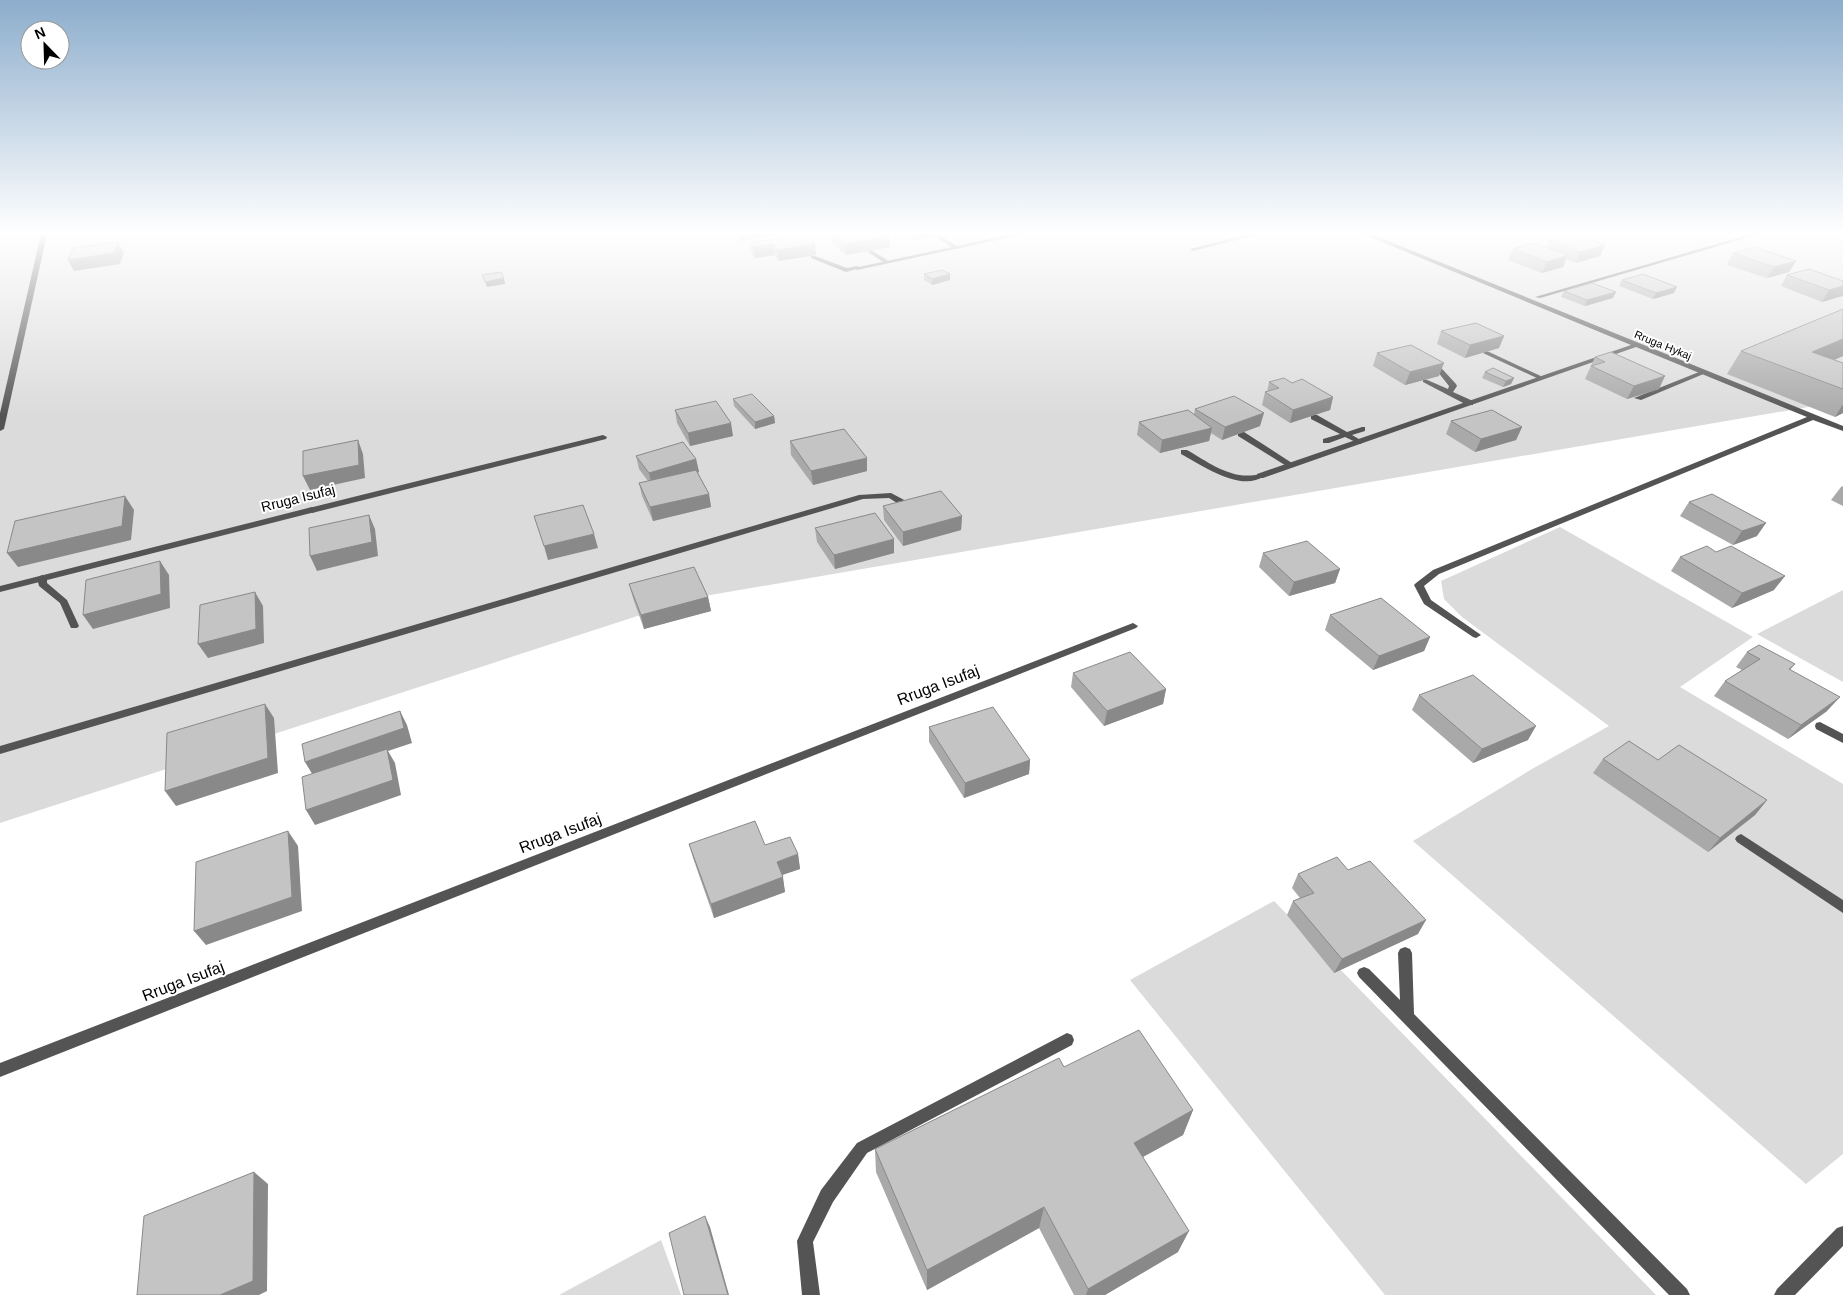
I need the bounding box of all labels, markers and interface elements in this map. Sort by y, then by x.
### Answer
north arrow [20,20,70,70]
text: N [32,24,48,42]
street label: Rruga Hykaj [1633,328,1693,362]
street label: Rruga Isufaj [259,481,337,515]
street label: Rruga Isufaj [895,662,981,708]
street label: Rruga Isufaj [517,810,603,856]
street label: Rruga Isufaj [140,958,226,1004]

